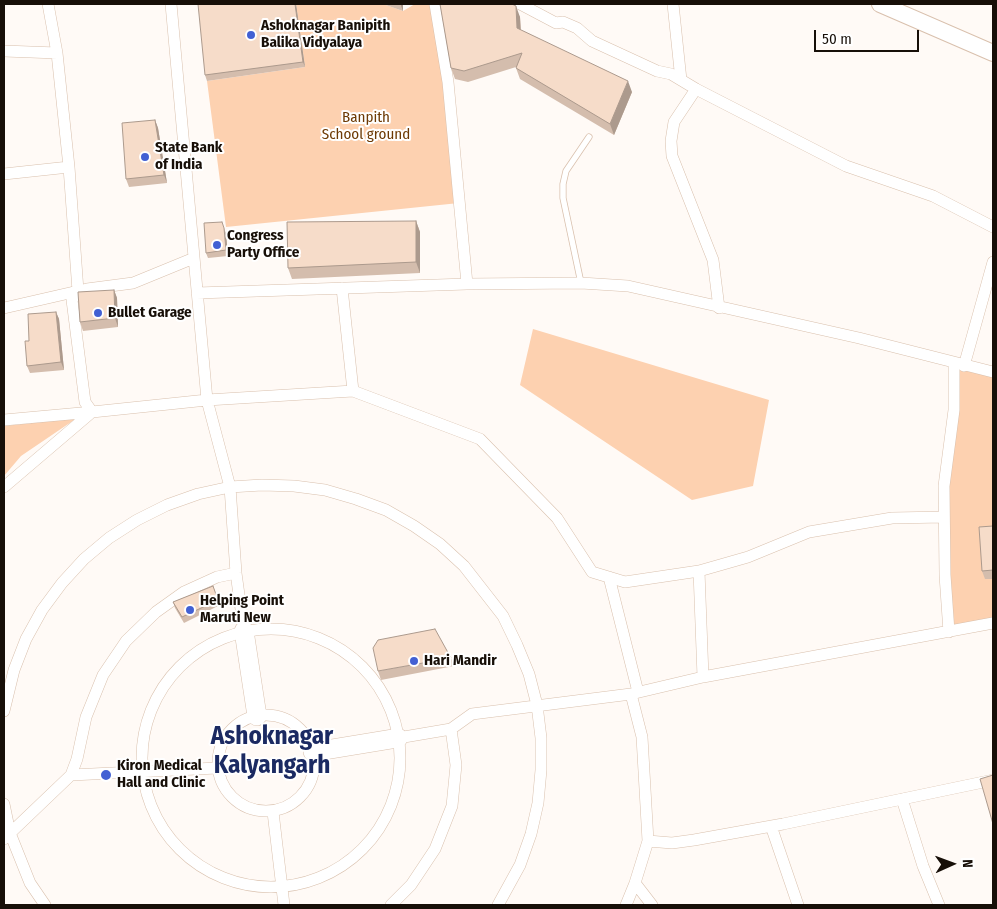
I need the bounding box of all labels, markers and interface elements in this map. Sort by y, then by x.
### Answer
place label: Ashoknagar Banipith Balika Vidyalaya [261,17,390,52]
scale bar [817,20,922,52]
marker: Ashoknagar Banipith Balika Vidyalaya [245,29,257,41]
text: 50 m [822,30,852,48]
park label: Banpith School ground [322,109,410,144]
place label: State Bank of India [155,139,222,174]
marker: State Bank of India [139,151,151,163]
place label: Congress Party Office [227,227,299,262]
marker: Congress Party Office [211,239,223,251]
place label: Bullet Garage [108,304,192,322]
marker: Bullet Garage [92,307,104,319]
place label: Helping Point Maruti New [200,592,284,627]
marker: Helping Point Maruti New [184,604,196,616]
place label: Hari Mandir [424,652,497,670]
marker: Hari Mandir [408,655,420,667]
district label: Ashoknagar Kalyangarh [211,722,333,781]
place label: Kiron Medical Hall and Clinic [117,757,205,792]
marker: Kiron Medical Hall and Clinic [99,768,113,782]
north arrow [927,839,977,889]
text: N [959,859,976,868]

